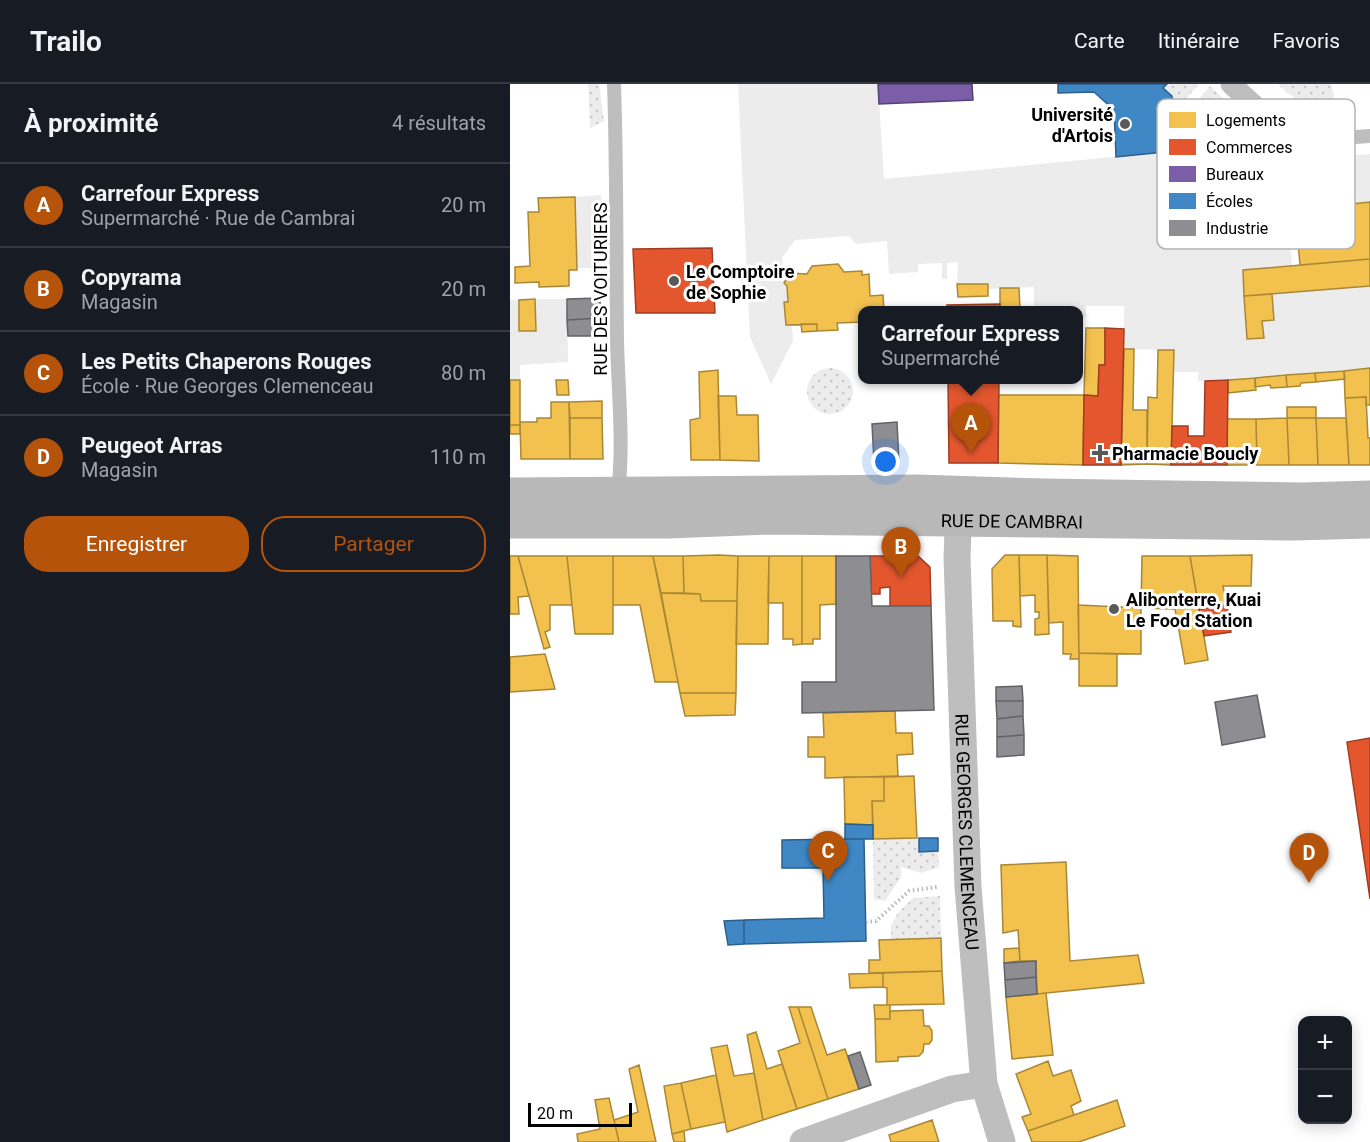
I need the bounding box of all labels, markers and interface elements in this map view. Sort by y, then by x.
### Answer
text: Trailo [30,25,102,58]
text: Carte [1074,29,1125,53]
text: Itinéraire [1158,29,1239,53]
text: Favoris [1272,29,1340,53]
legend [1157,99,1355,249]
place label: Université d'Artois [1031,104,1113,146]
text: À proximité [24,108,158,138]
text: 4 résultats [392,111,486,135]
text: Logements [1206,111,1286,130]
marker: Université d'Artois [1118,117,1132,131]
text: Commerces [1206,138,1292,157]
text: Bureaux [1206,165,1264,184]
text: Carrefour Express [81,181,259,206]
text: Écoles [1206,192,1253,211]
text: A [37,193,50,217]
text: 20 m [441,193,486,217]
street label: RUE DES VOITURIERS [590,202,611,376]
text: Supermarché · Rue de Cambrai [81,206,355,230]
text: Industrie [1206,219,1268,238]
place label: Le Comptoire de Sophie [686,261,795,303]
text: Copyrama [81,265,181,290]
marker: Le Comptoire de Sophie [667,274,681,288]
text: B [37,277,50,301]
text: 20 m [441,277,486,301]
text: Magasin [81,290,158,314]
popup [858,306,1083,384]
text: Carrefour Express [881,321,1060,346]
text: Supermarché [881,346,1000,370]
text: Les Petits Chaperons Rouges [81,349,372,374]
text: C [37,361,50,385]
text: 80 m [441,361,486,385]
text: École · Rue Georges Clemenceau [81,374,374,398]
pin: A [952,404,990,453]
text: Peugeot Arras [81,433,223,458]
place label: Pharmacie Boucly [1112,443,1259,464]
text: D [37,445,50,469]
text: 110 m [430,445,486,469]
marker: Pharmacie Boucly [1093,446,1107,460]
your location [871,447,900,476]
text: Magasin [81,458,158,482]
street label: RUE DE CAMBRAI [941,509,1083,532]
button: Enregistrer [24,516,249,572]
button: Partager [261,516,486,572]
pin: B [882,528,920,577]
place label: Alibonterre, Kuai Le Food Station [1126,589,1261,631]
marker: Alibonterre, Kuai Le Food Station [1107,602,1121,616]
street label: RUE GEORGES CLEMENCEAU [952,713,984,951]
pin: C [808,832,848,881]
pin: D [1290,834,1328,883]
map controls [1298,1016,1352,1124]
button: + [1298,1016,1352,1070]
button: − [1298,1070,1352,1124]
scale bar [528,1100,632,1128]
text: 20 m [537,1104,573,1123]

